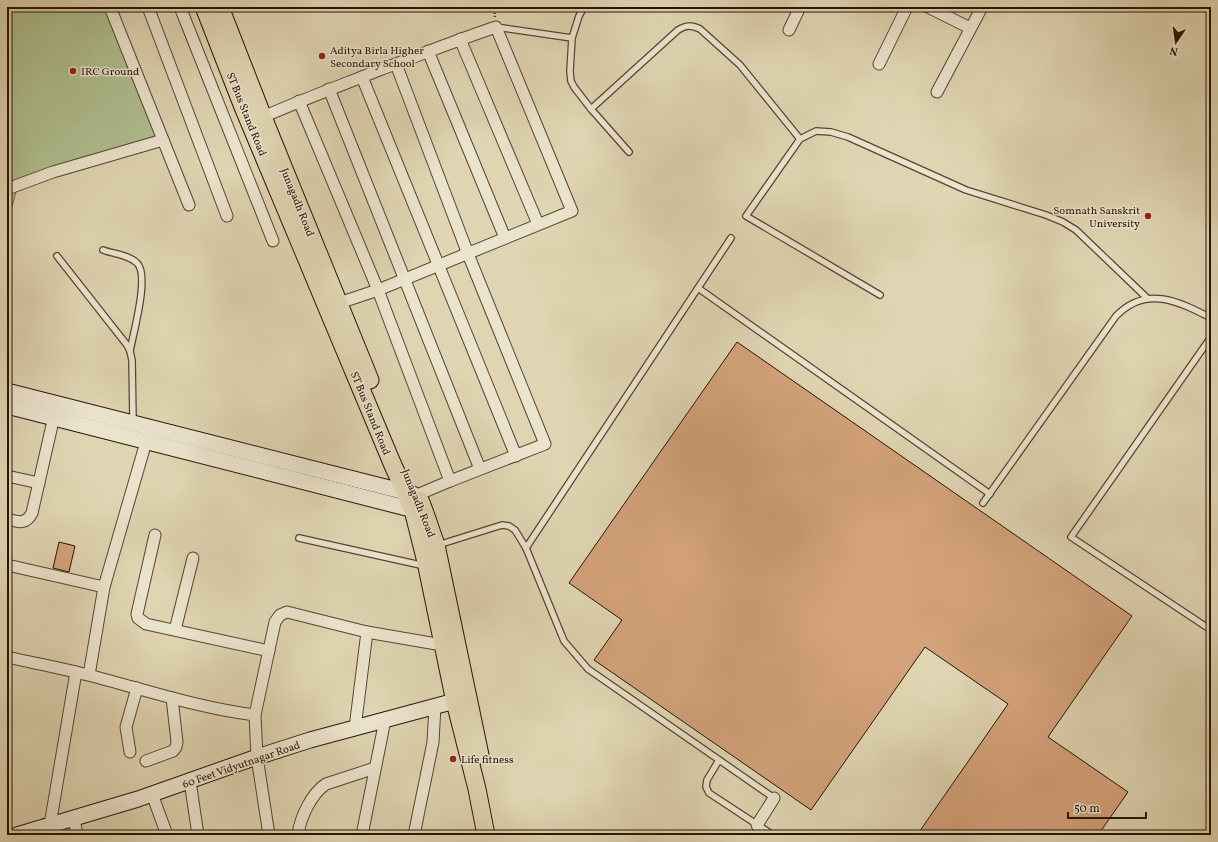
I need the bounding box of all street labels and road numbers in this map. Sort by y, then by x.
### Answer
street label: ST Bus Stand Road [222,70,269,159]
street label: Junagadh Road [276,166,317,239]
street label: ST Bus Stand Road [346,369,393,458]
street label: Junagadh Road [397,467,438,540]
street label: 60 Feet Vidyutnagar Road [181,738,302,793]

